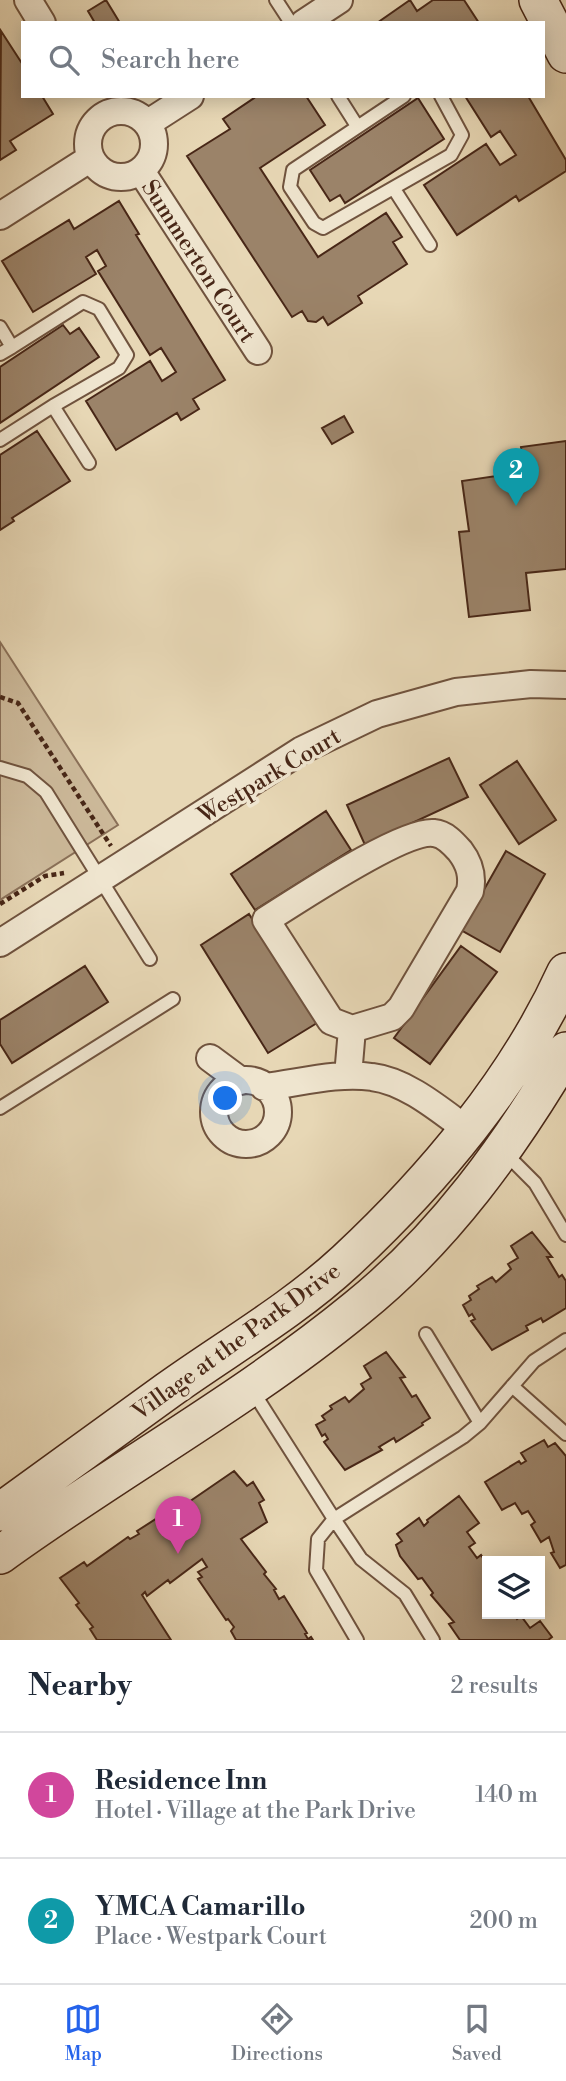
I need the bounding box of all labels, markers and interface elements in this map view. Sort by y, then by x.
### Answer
search box [21,21,545,98]
icon: search [45,41,83,79]
text: Search here [101,44,240,76]
street label: Summerton Court [135,175,261,348]
pin: 2 [493,448,539,506]
street label: Westpark Court [192,722,346,830]
your location [208,1081,242,1115]
street label: Village at the Park Drive [126,1257,346,1427]
pin: 1 [155,1496,201,1554]
map controls [482,1556,545,1619]
button: layers [482,1556,545,1619]
text: Nearby [28,1667,132,1705]
text: 2 results [451,1672,538,1700]
text: Residence Inn [95,1765,267,1797]
text: 1 [45,1781,57,1809]
text: 140 m [475,1781,538,1809]
text: Hotel · Village at the Park Drive [95,1797,416,1825]
text: YMCA Camarillo [95,1891,305,1923]
text: 2 [44,1907,58,1935]
text: 200 m [470,1907,538,1935]
text: Place · Westpark Court [95,1923,327,1951]
tab: Map [64,2000,102,2066]
tab: Directions [231,2000,323,2066]
tab: Saved [452,2000,502,2066]

